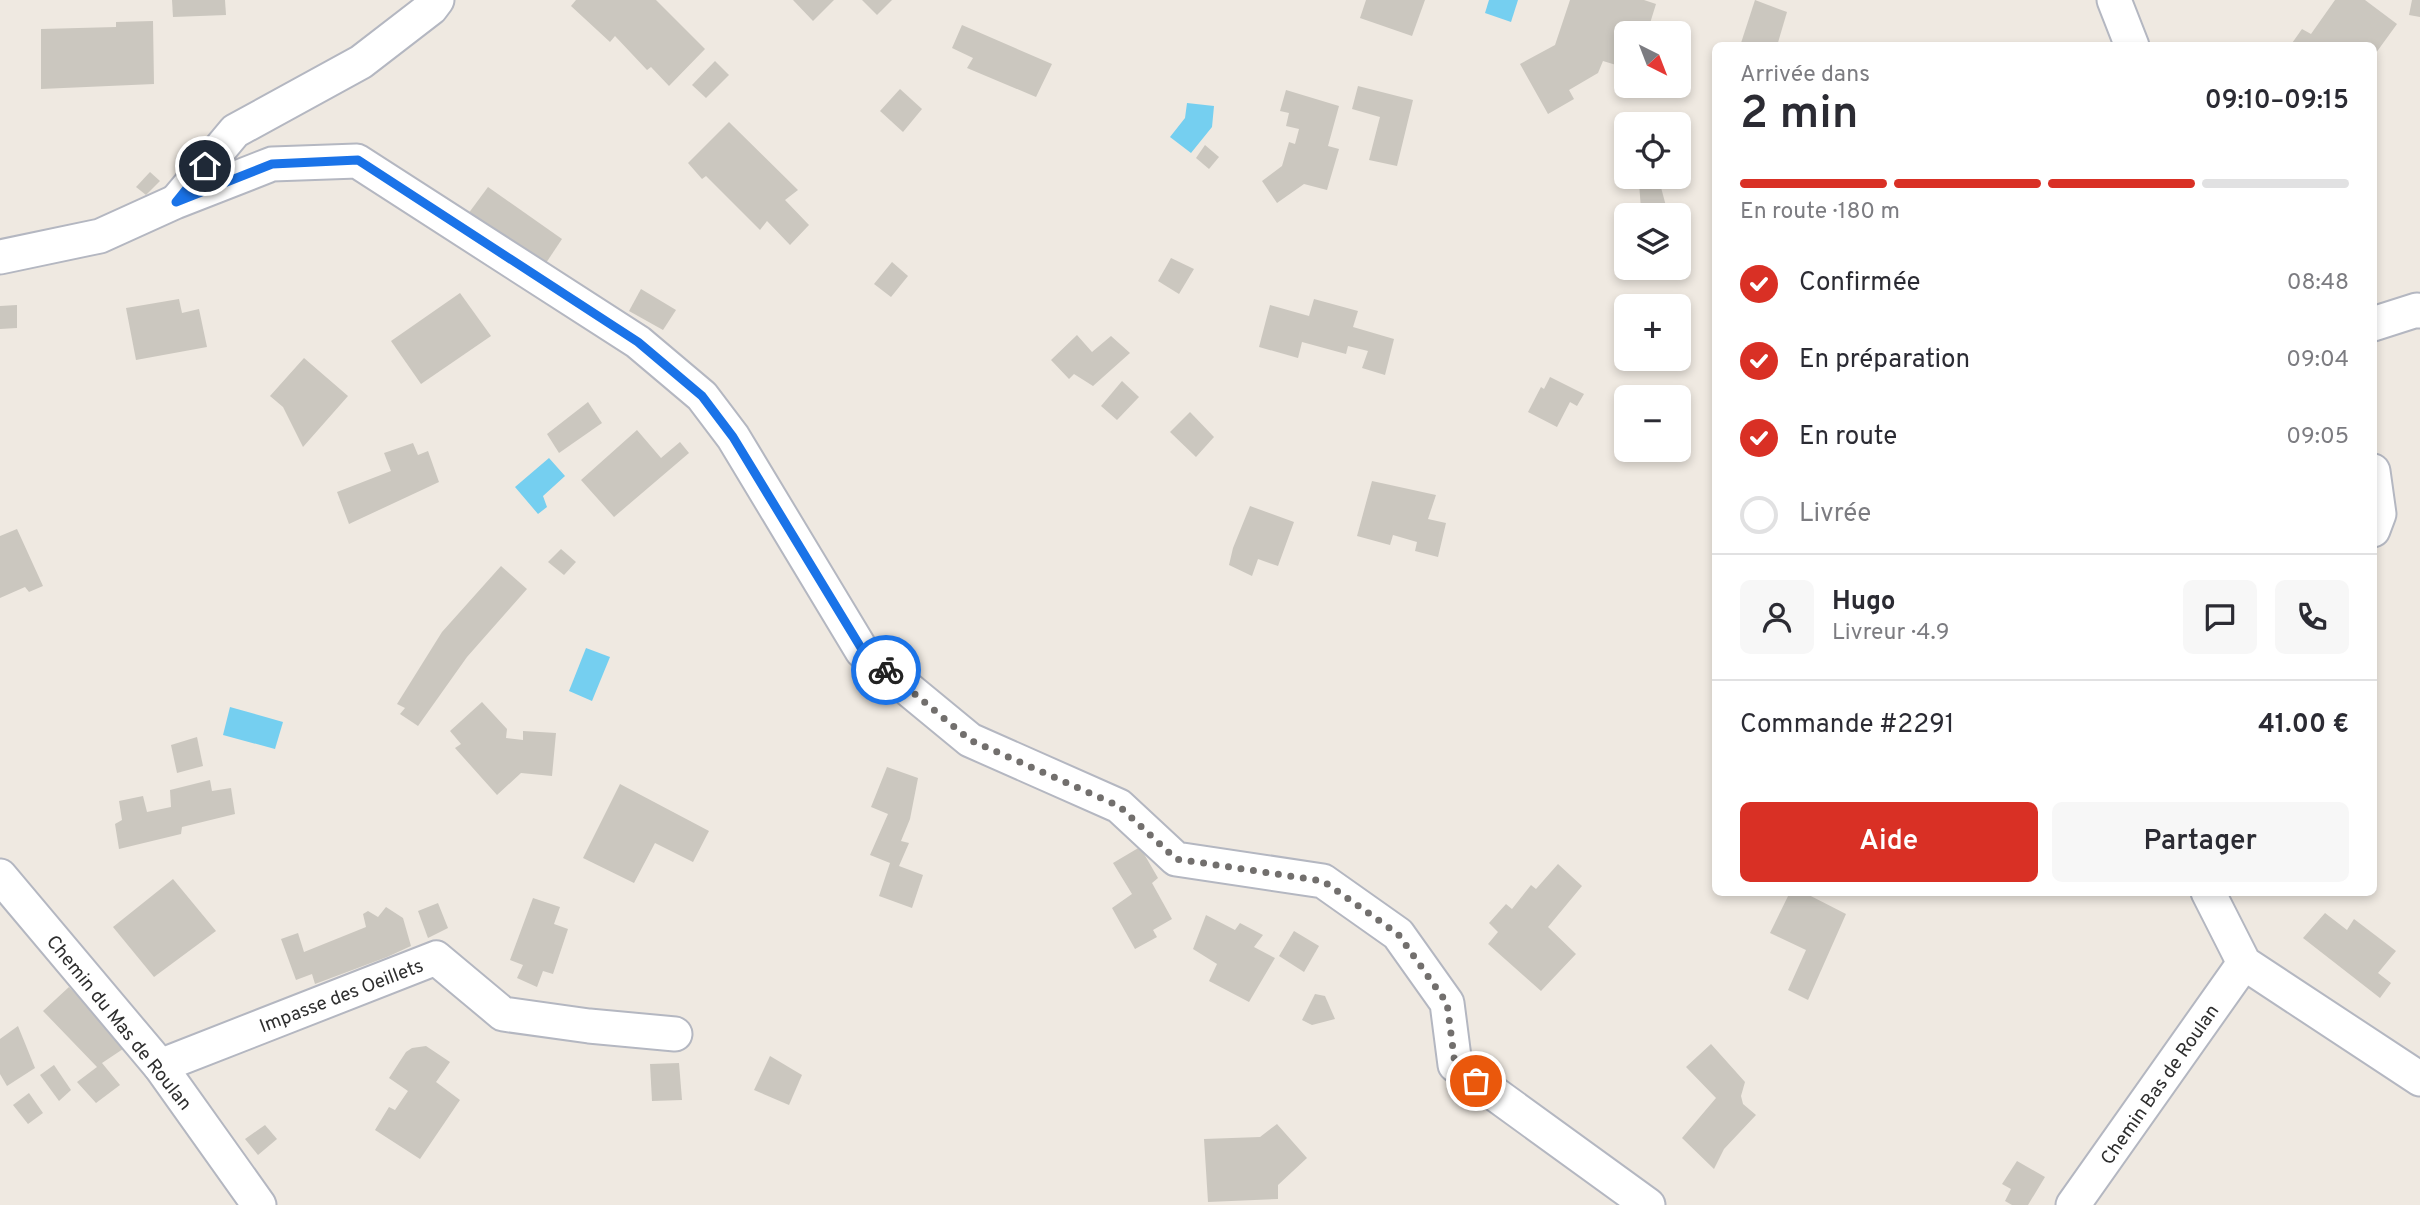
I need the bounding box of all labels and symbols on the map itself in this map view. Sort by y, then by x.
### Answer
north arrow [1614,21,1690,98]
pin [175,136,235,196]
courier [851,635,921,705]
street label: Chemin du Mas de Roulan [40,931,197,1116]
street label: Impasse des Oeillets [256,955,427,1039]
street label: Chemin Bas de Roulan [2096,1000,2225,1170]
pin [1446,1051,1506,1111]

